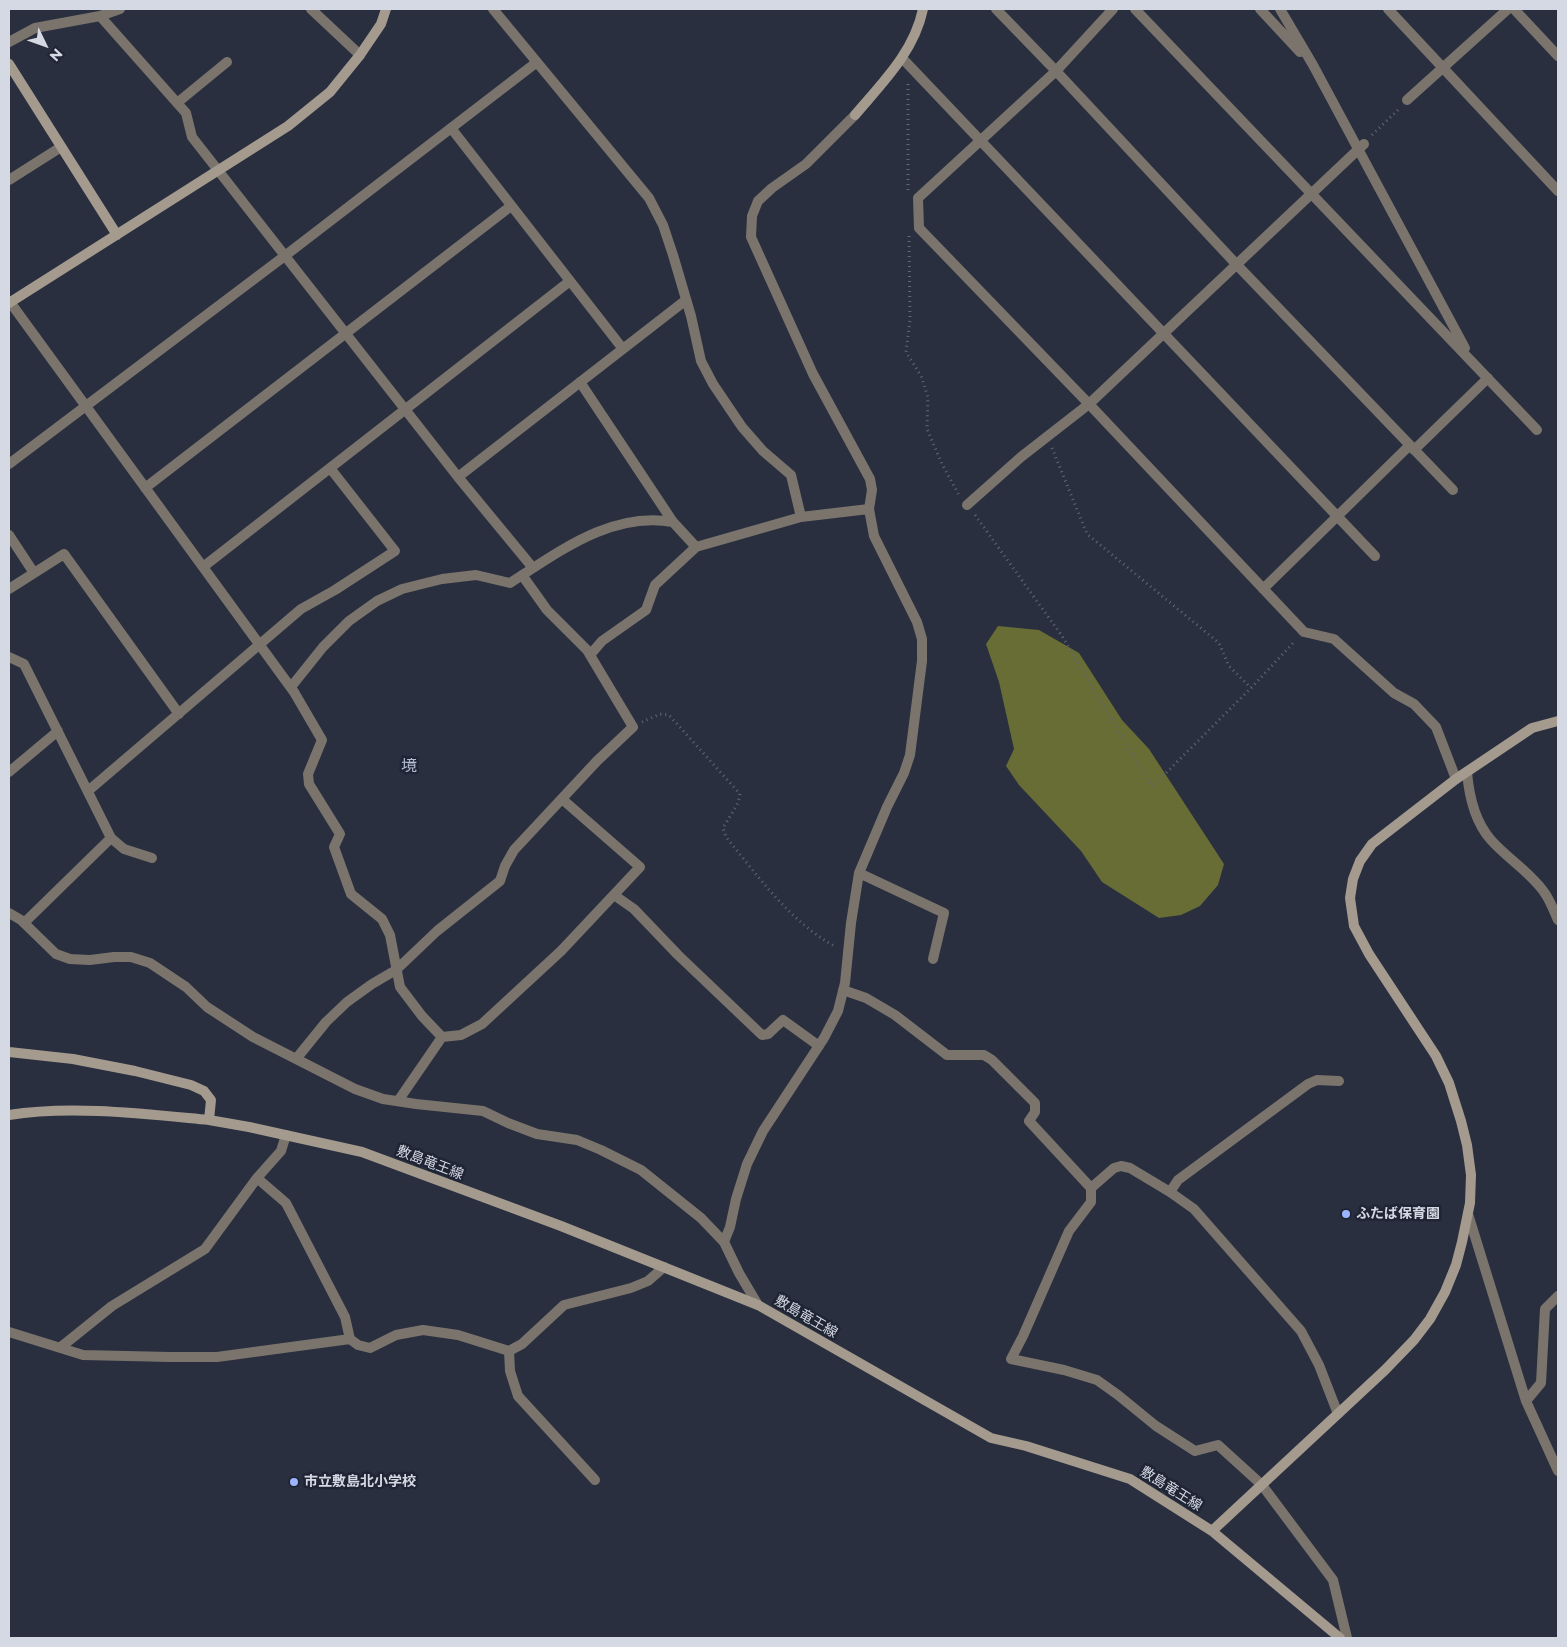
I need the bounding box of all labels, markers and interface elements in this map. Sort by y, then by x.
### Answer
north arrow [20,20,70,70]
text: N [46,45,67,65]
district label: 境 [401,756,417,776]
street label: 敷島竜王線 [394,1143,466,1183]
place label: ふたば保育園 [1356,1206,1440,1222]
marker: ふたば保育園 [1340,1208,1352,1220]
street label: 敷島竜王線 [771,1292,841,1342]
street label: 敷島竜王線 [1137,1463,1205,1515]
place label: 市立敷島北小学校 [304,1474,416,1490]
marker: 市立敷島北小学校 [288,1476,300,1488]

